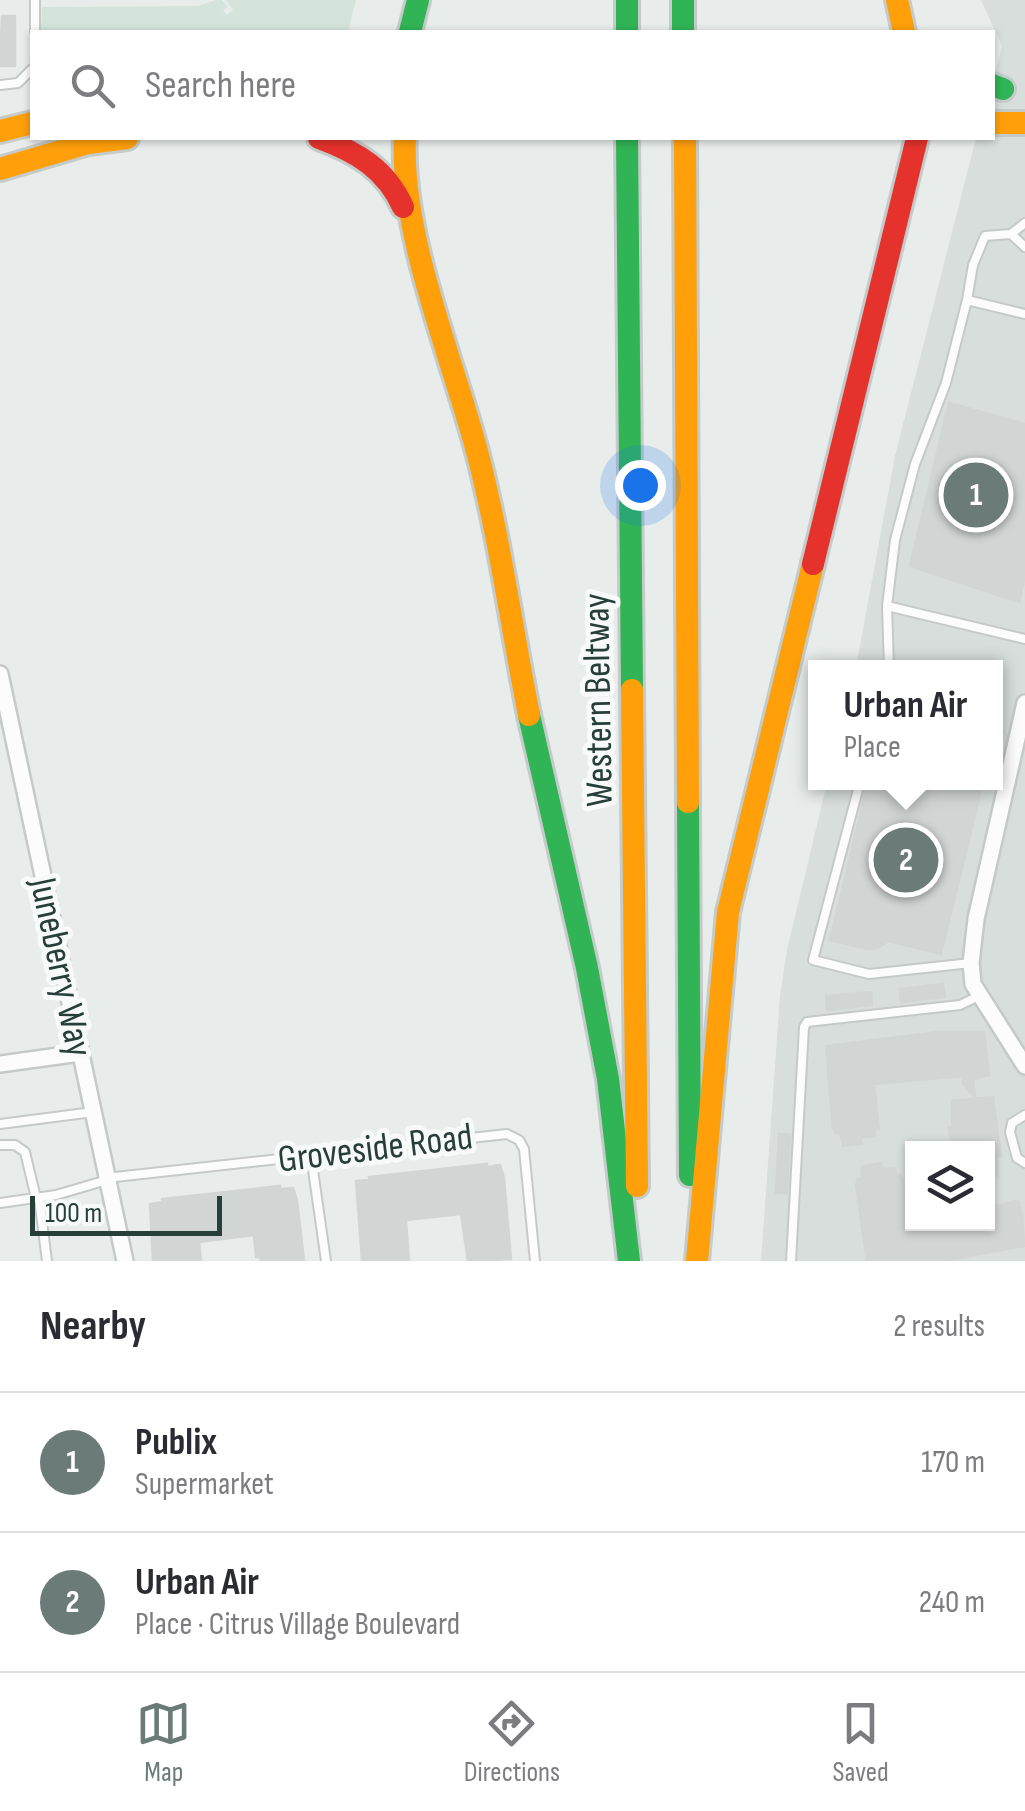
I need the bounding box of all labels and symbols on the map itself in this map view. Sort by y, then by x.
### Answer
pin: 1 [944,458,1008,532]
your location [615,460,666,511]
street label: Western Beltway [574,593,623,807]
pin: 2 [874,822,938,898]
street label: Juneberry Way [19,873,102,1061]
street label: Groveside Road [275,1114,475,1183]
scale bar [30,1191,222,1236]

